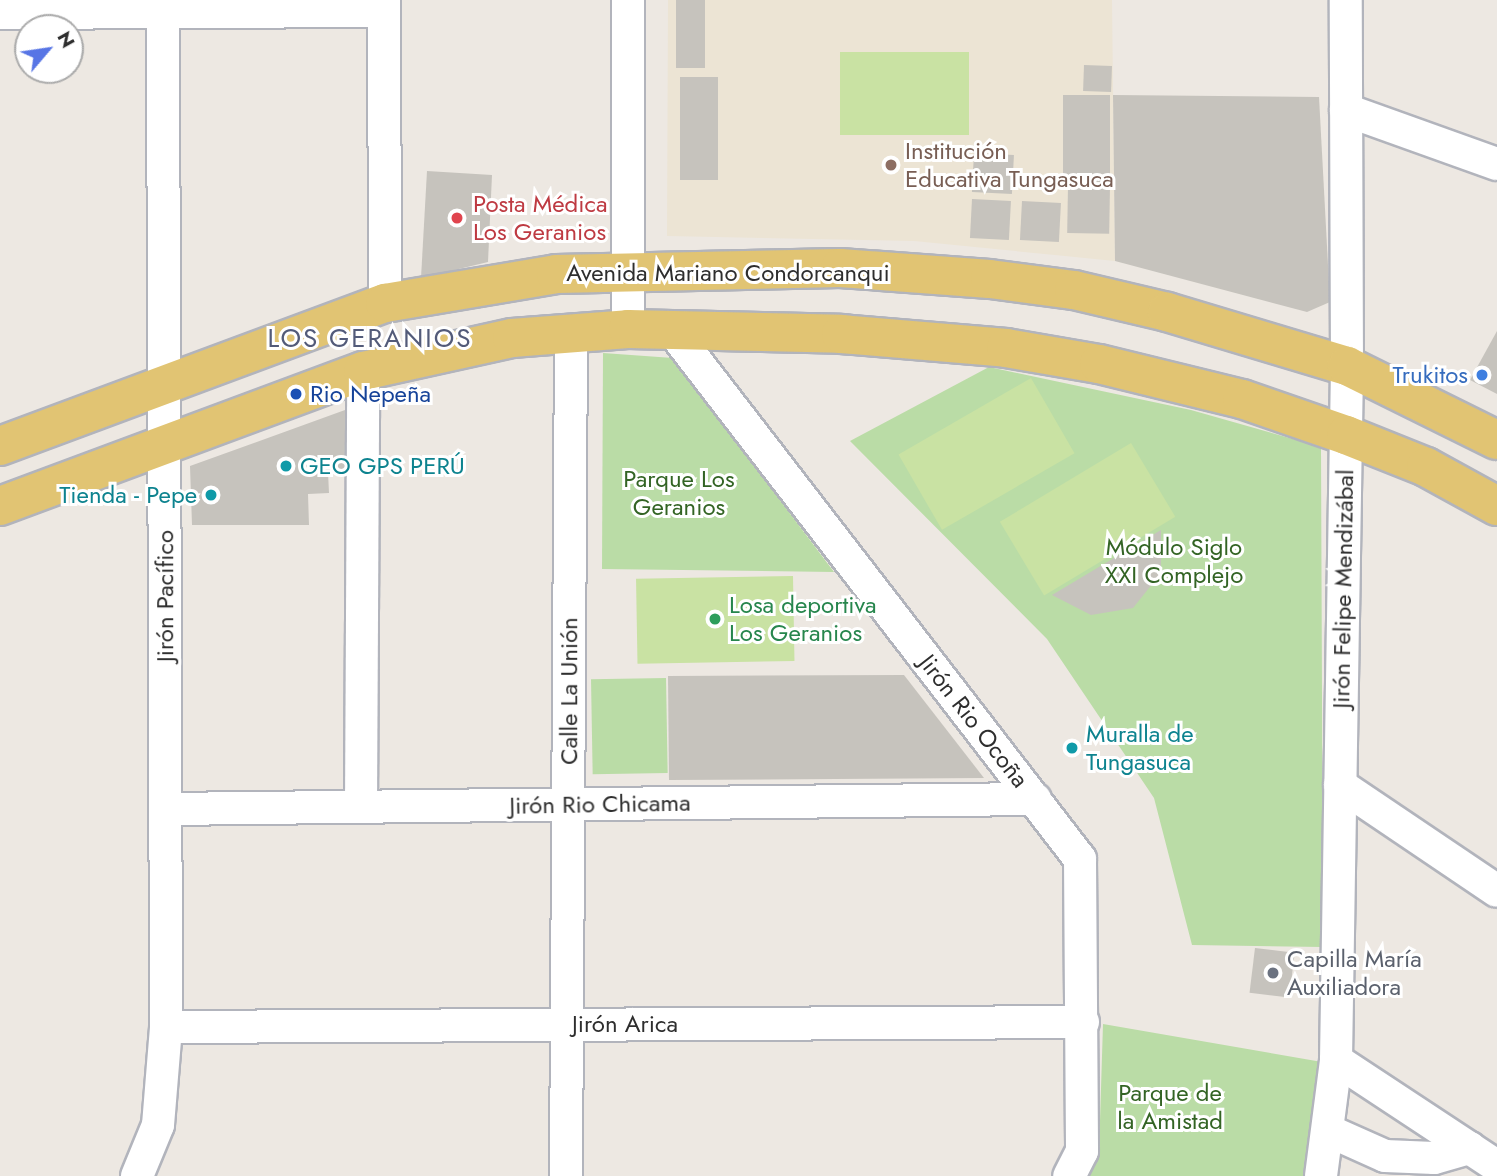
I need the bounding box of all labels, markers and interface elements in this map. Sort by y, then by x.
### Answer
north arrow [14,14,84,84]
text: N [51,26,82,53]
place label: Institución Educativa Tungasuca [905,137,1114,193]
marker: Institución Educativa Tungasuca [883,157,899,173]
place label: Posta Médica Los Geranios [473,190,607,246]
marker: Posta Médica Los Geranios [447,208,467,228]
street label: Avenida Mariano Condorcanqui [566,259,890,287]
district label: LOS GERANIOS [269,323,471,355]
place label: Trukitos [1393,361,1468,389]
marker: Trukitos [1474,367,1490,383]
place label: Rio Nepeña [310,380,431,408]
marker: Rio Nepeña [288,386,304,402]
place label: GEO GPS PERÚ [300,452,465,480]
marker: GEO GPS PERÚ [278,458,294,474]
park label: Parque Los Geranios [623,465,735,521]
street label: Jirón Felipe Mendizábal [1327,469,1359,709]
place label: Tienda - Pepe [59,481,197,509]
marker: Tienda - Pepe [203,487,219,503]
street label: Jirón Pacífico [151,530,179,662]
park label: Módulo Siglo XXI Complejo [1105,533,1243,589]
place label: Losa deportiva Los Geranios [729,591,876,647]
marker: Losa deportiva Los Geranios [707,611,723,627]
street label: Calle La Unión [555,617,583,765]
street label: Jirón Rio Ocoña [913,649,1035,793]
place label: Muralla de Tungasuca [1086,720,1194,776]
marker: Muralla de Tungasuca [1064,740,1080,756]
street label: Jirón Rio Chicama [509,788,691,820]
place label: Capilla María Auxiliadora [1287,945,1422,1001]
marker: Capilla María Auxiliadora [1265,965,1281,981]
street label: Jirón Arica [572,1010,678,1038]
park label: Parque de la Amistad [1117,1079,1223,1135]

